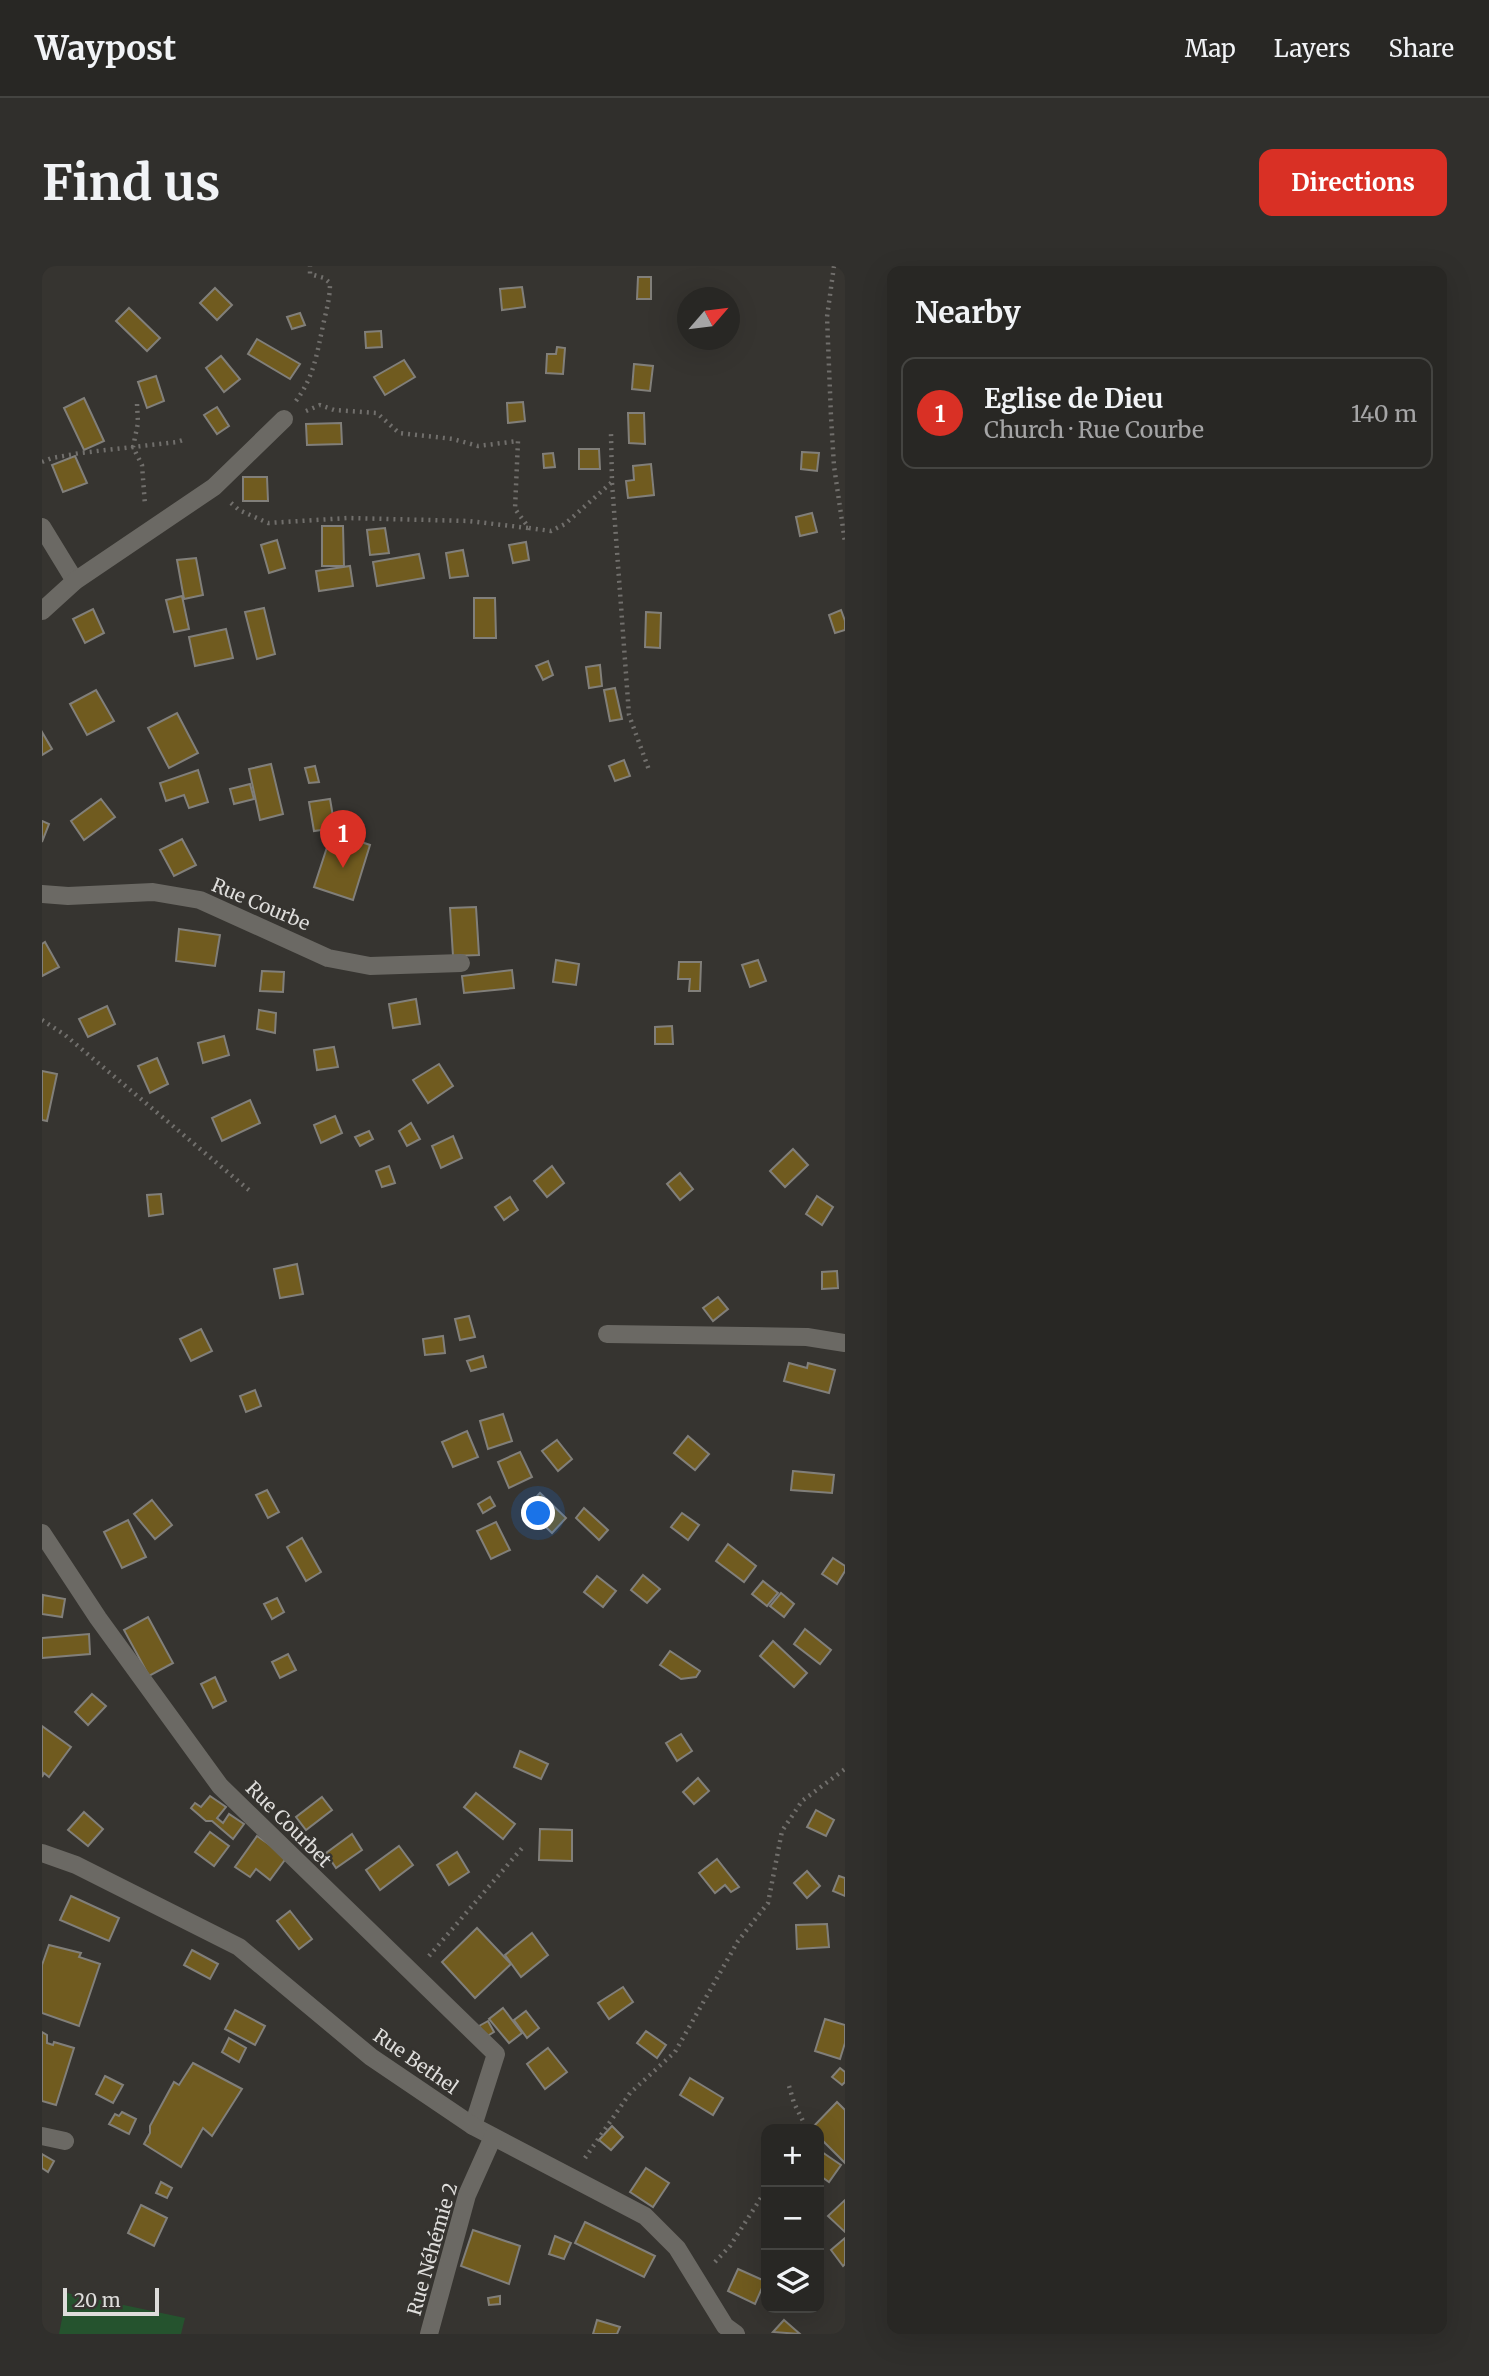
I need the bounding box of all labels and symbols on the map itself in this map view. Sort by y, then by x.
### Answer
north arrow [677,287,740,350]
pin: 1 [320,810,366,868]
street label: Rue Courbe [208,873,314,935]
your location [521,1496,555,1530]
street label: Rue Courbet [241,1776,337,1872]
street label: Rue Bethel [369,2023,463,2099]
street label: Rue Néhémie 2 [402,2180,462,2318]
scale bar [63,2285,159,2317]

